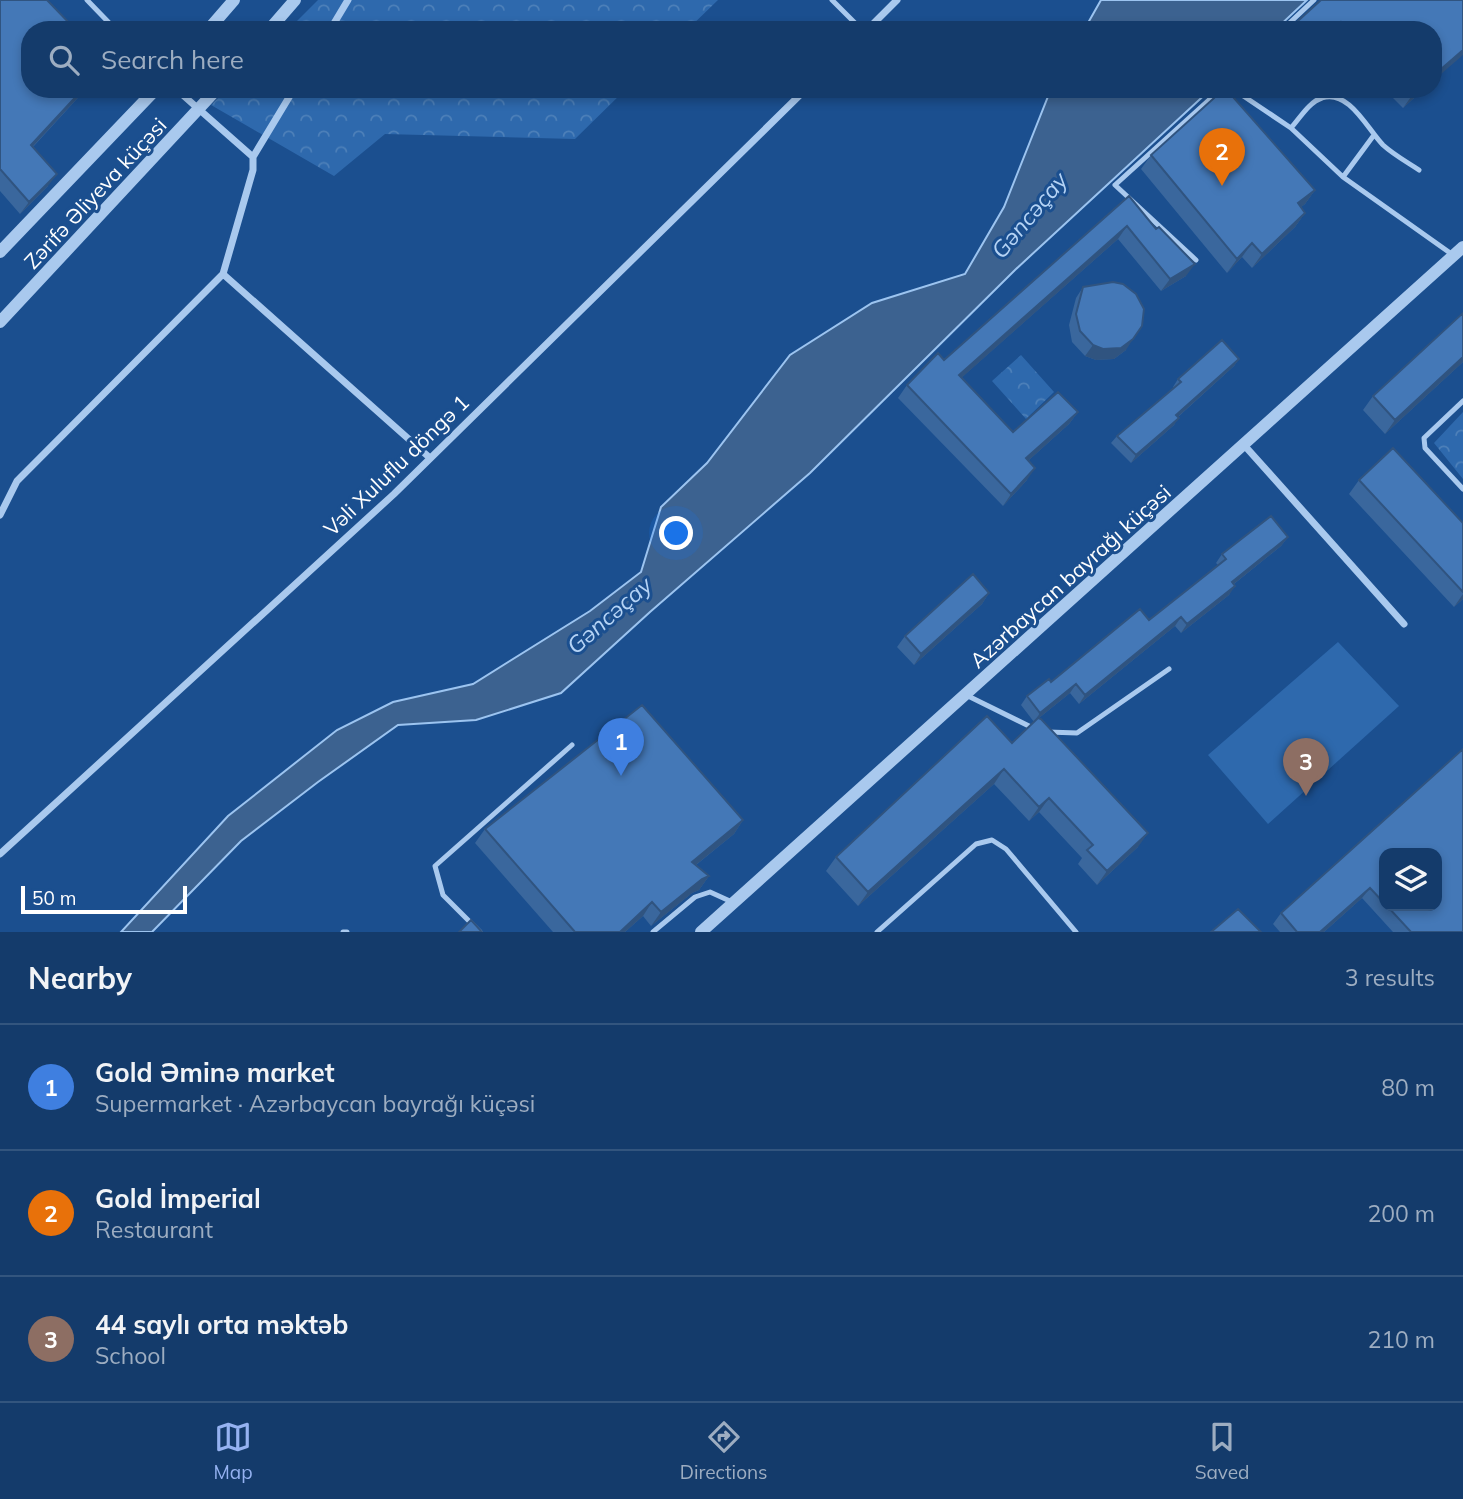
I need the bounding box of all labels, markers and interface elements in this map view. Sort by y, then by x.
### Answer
search box [21,21,1442,98]
icon: search [45,41,83,79]
text: Search here [101,43,244,76]
street label: Zərifə Əliyeva küçəsi [18,112,172,274]
pin: 2 [1199,128,1245,186]
water label: Gəncəçay [985,165,1074,264]
street label: Vəli Xuluflu döngə 1 [318,389,474,541]
street label: Azərbaycan bayrağı küçəsi [964,479,1176,673]
your location [659,516,693,550]
water label: Gəncəçay [560,570,658,660]
pin: 1 [598,718,644,776]
pin: 3 [1283,738,1329,796]
map controls [1379,848,1442,911]
button: layers [1379,848,1442,911]
scale bar [21,883,187,915]
text: 50 m [32,886,76,910]
text: Nearby [28,959,132,997]
text: 3 results [1345,963,1435,992]
text: Gold Əminə market [95,1056,335,1089]
text: 1 [44,1073,58,1102]
text: 80 m [1381,1073,1435,1102]
text: Supermarket · Azərbaycan bayrağı küçəsi [95,1089,535,1118]
text: Gold İmperial [95,1182,261,1215]
text: 2 [44,1199,58,1228]
text: 200 m [1367,1199,1435,1228]
text: Restaurant [95,1215,213,1244]
text: 44 saylı orta məktəb [95,1308,348,1341]
text: 3 [44,1325,58,1354]
text: 210 m [1367,1325,1435,1354]
text: School [95,1341,166,1370]
tab: Map [214,1418,253,1484]
tab: Directions [680,1418,768,1484]
tab: Saved [1195,1418,1249,1484]

